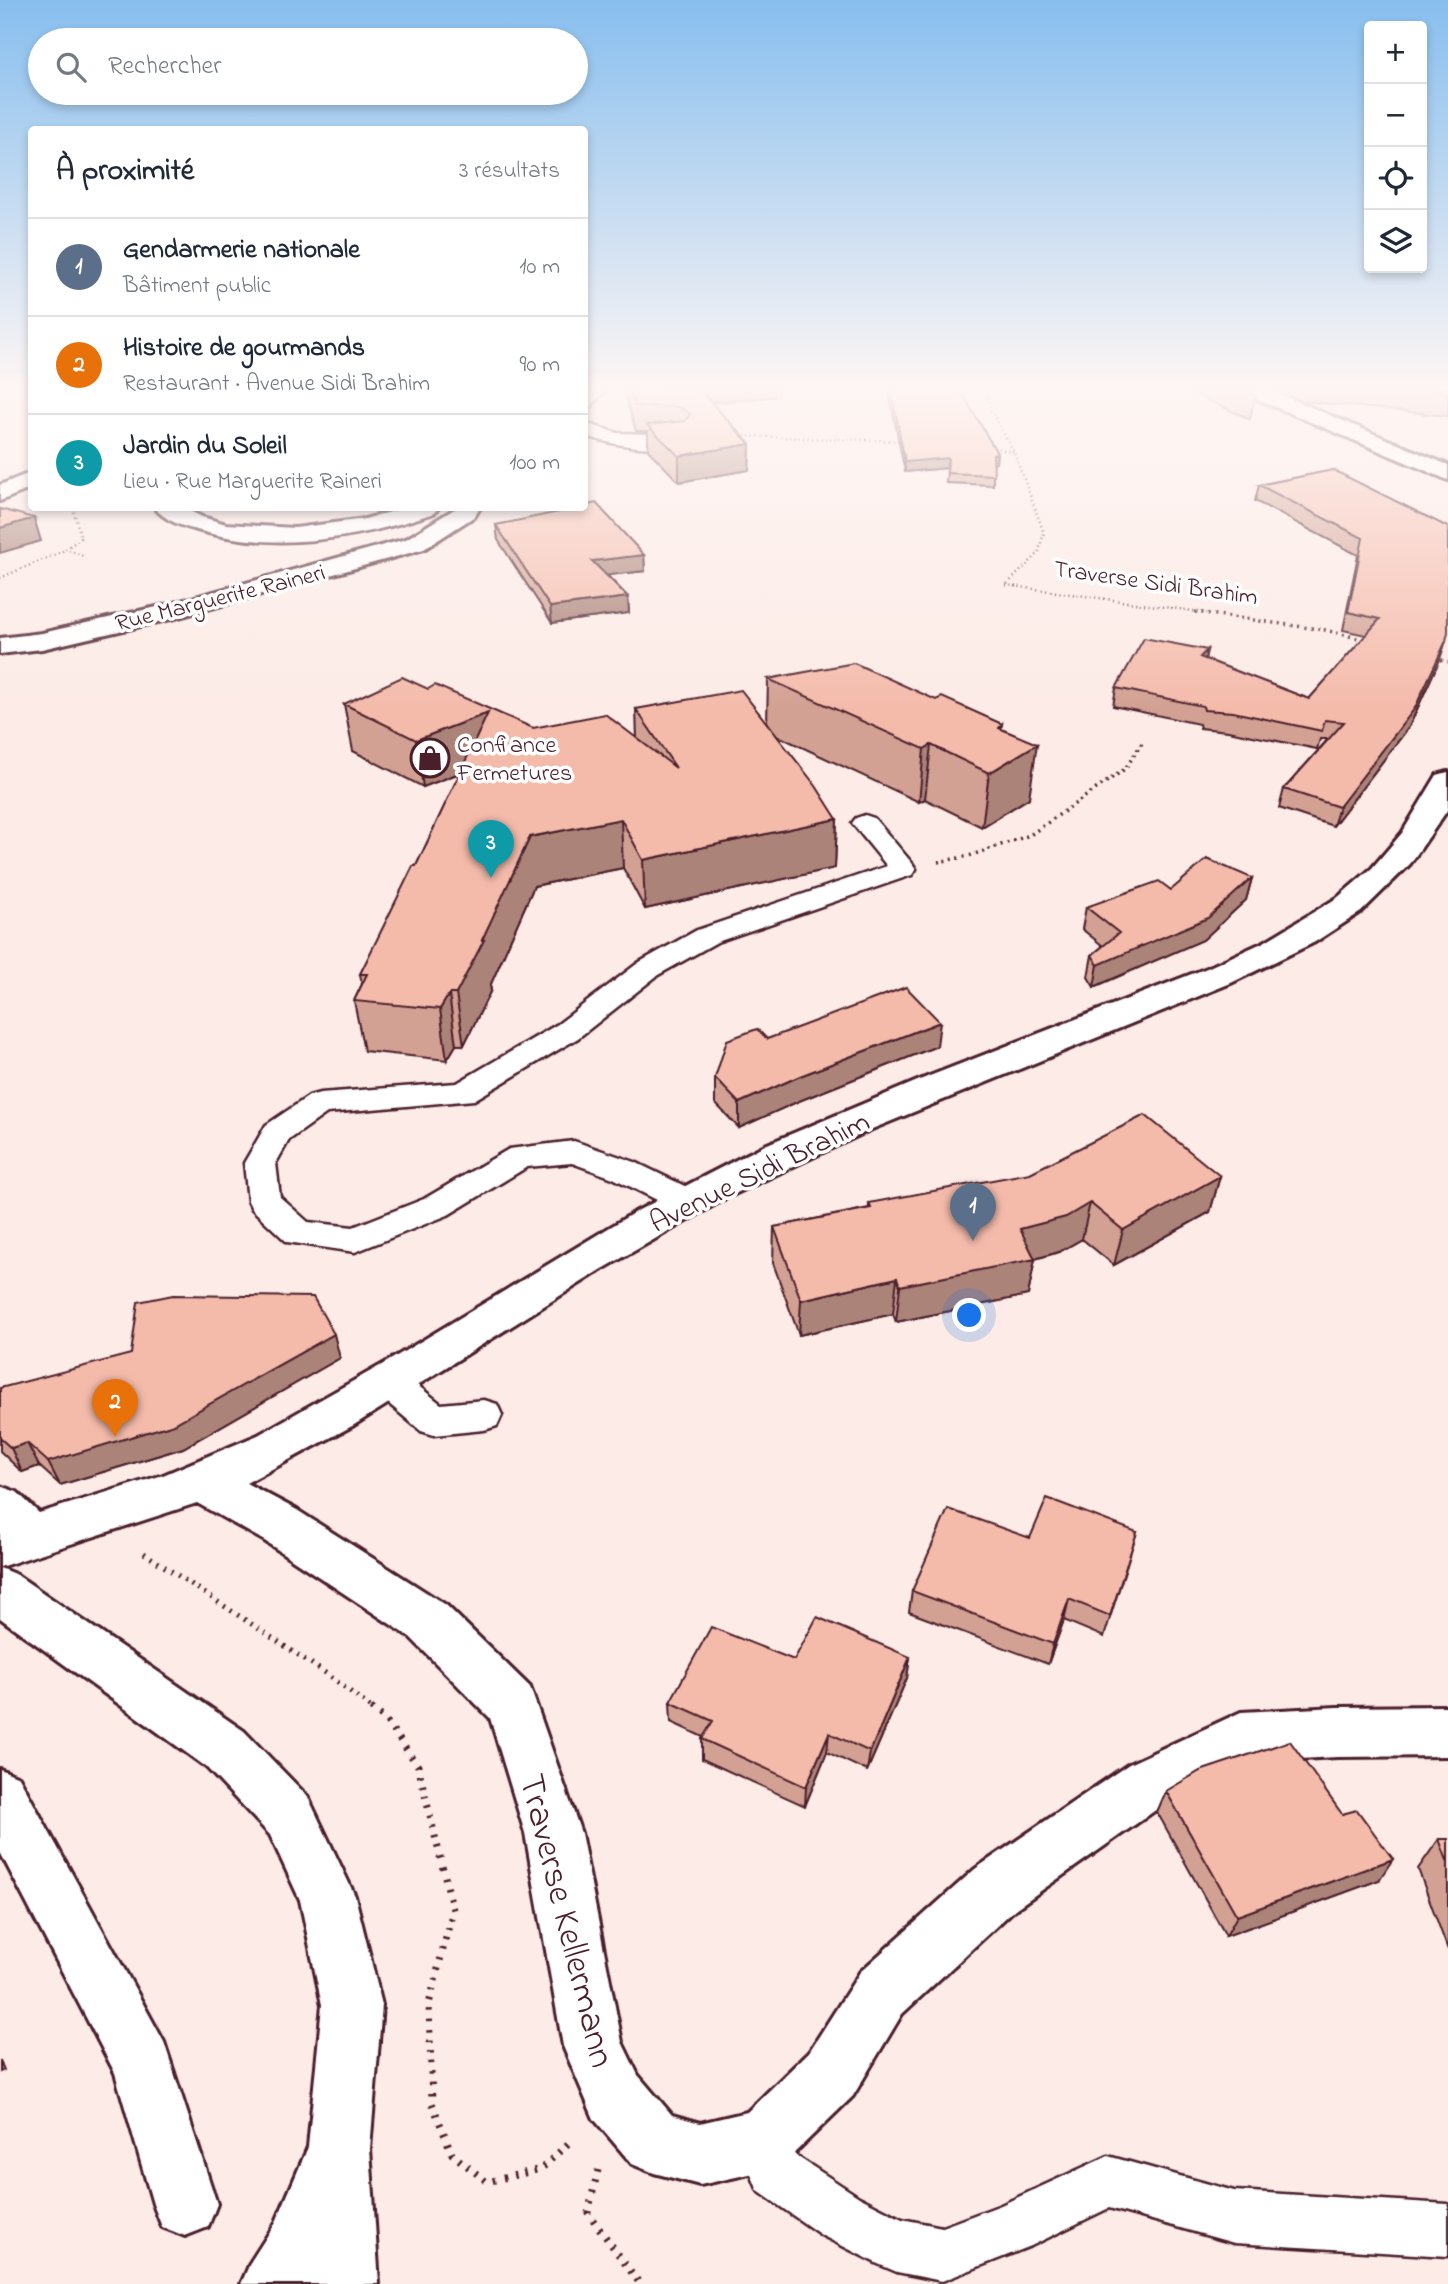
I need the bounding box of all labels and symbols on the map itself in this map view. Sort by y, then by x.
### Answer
street label: Traverse Sidi Brahim [1051,553,1260,616]
street label: Rue Marguerite Raineri [112,556,329,642]
place label: Confiance Fermetures [456,729,572,792]
shop icon: Confiance Fermetures [409,737,451,779]
pin: 3 [468,820,514,878]
street label: Avenue Sidi Brahim [643,1101,878,1246]
pin: 1 [950,1183,996,1241]
your location [952,1298,986,1332]
pin: 2 [92,1379,138,1437]
street label: Traverse Kellermann [503,1768,628,2073]

